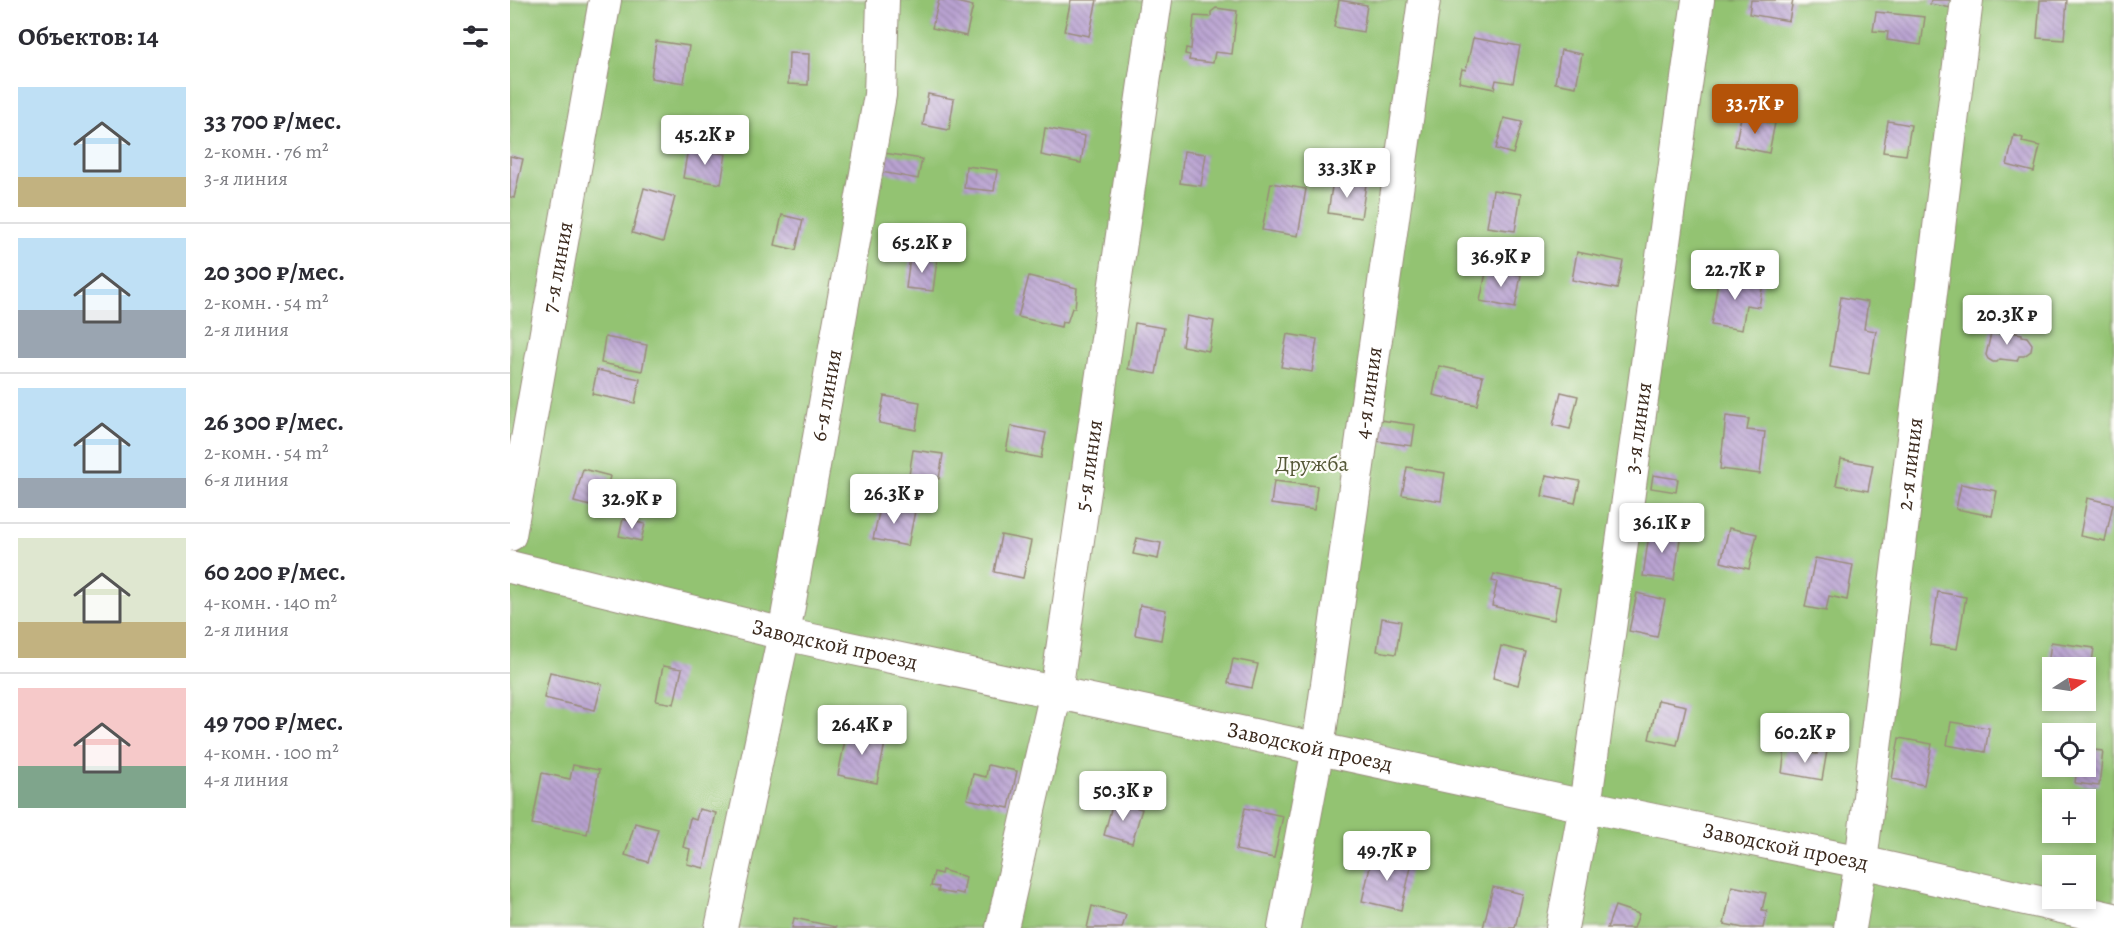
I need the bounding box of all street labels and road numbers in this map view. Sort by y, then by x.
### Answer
street label: 7-я линия [535,219,580,315]
street label: 4-я линия [1347,345,1390,441]
street label: 6-я линия [804,347,849,444]
street label: 3-я линия [1617,380,1659,476]
street label: 2-я линия [1889,416,1931,512]
street label: 5-я линия [1067,417,1110,513]
street label: Заводской проезд [749,612,921,677]
street label: Заводской проезд [1224,715,1396,779]
street label: Заводской проезд [1700,815,1872,878]

